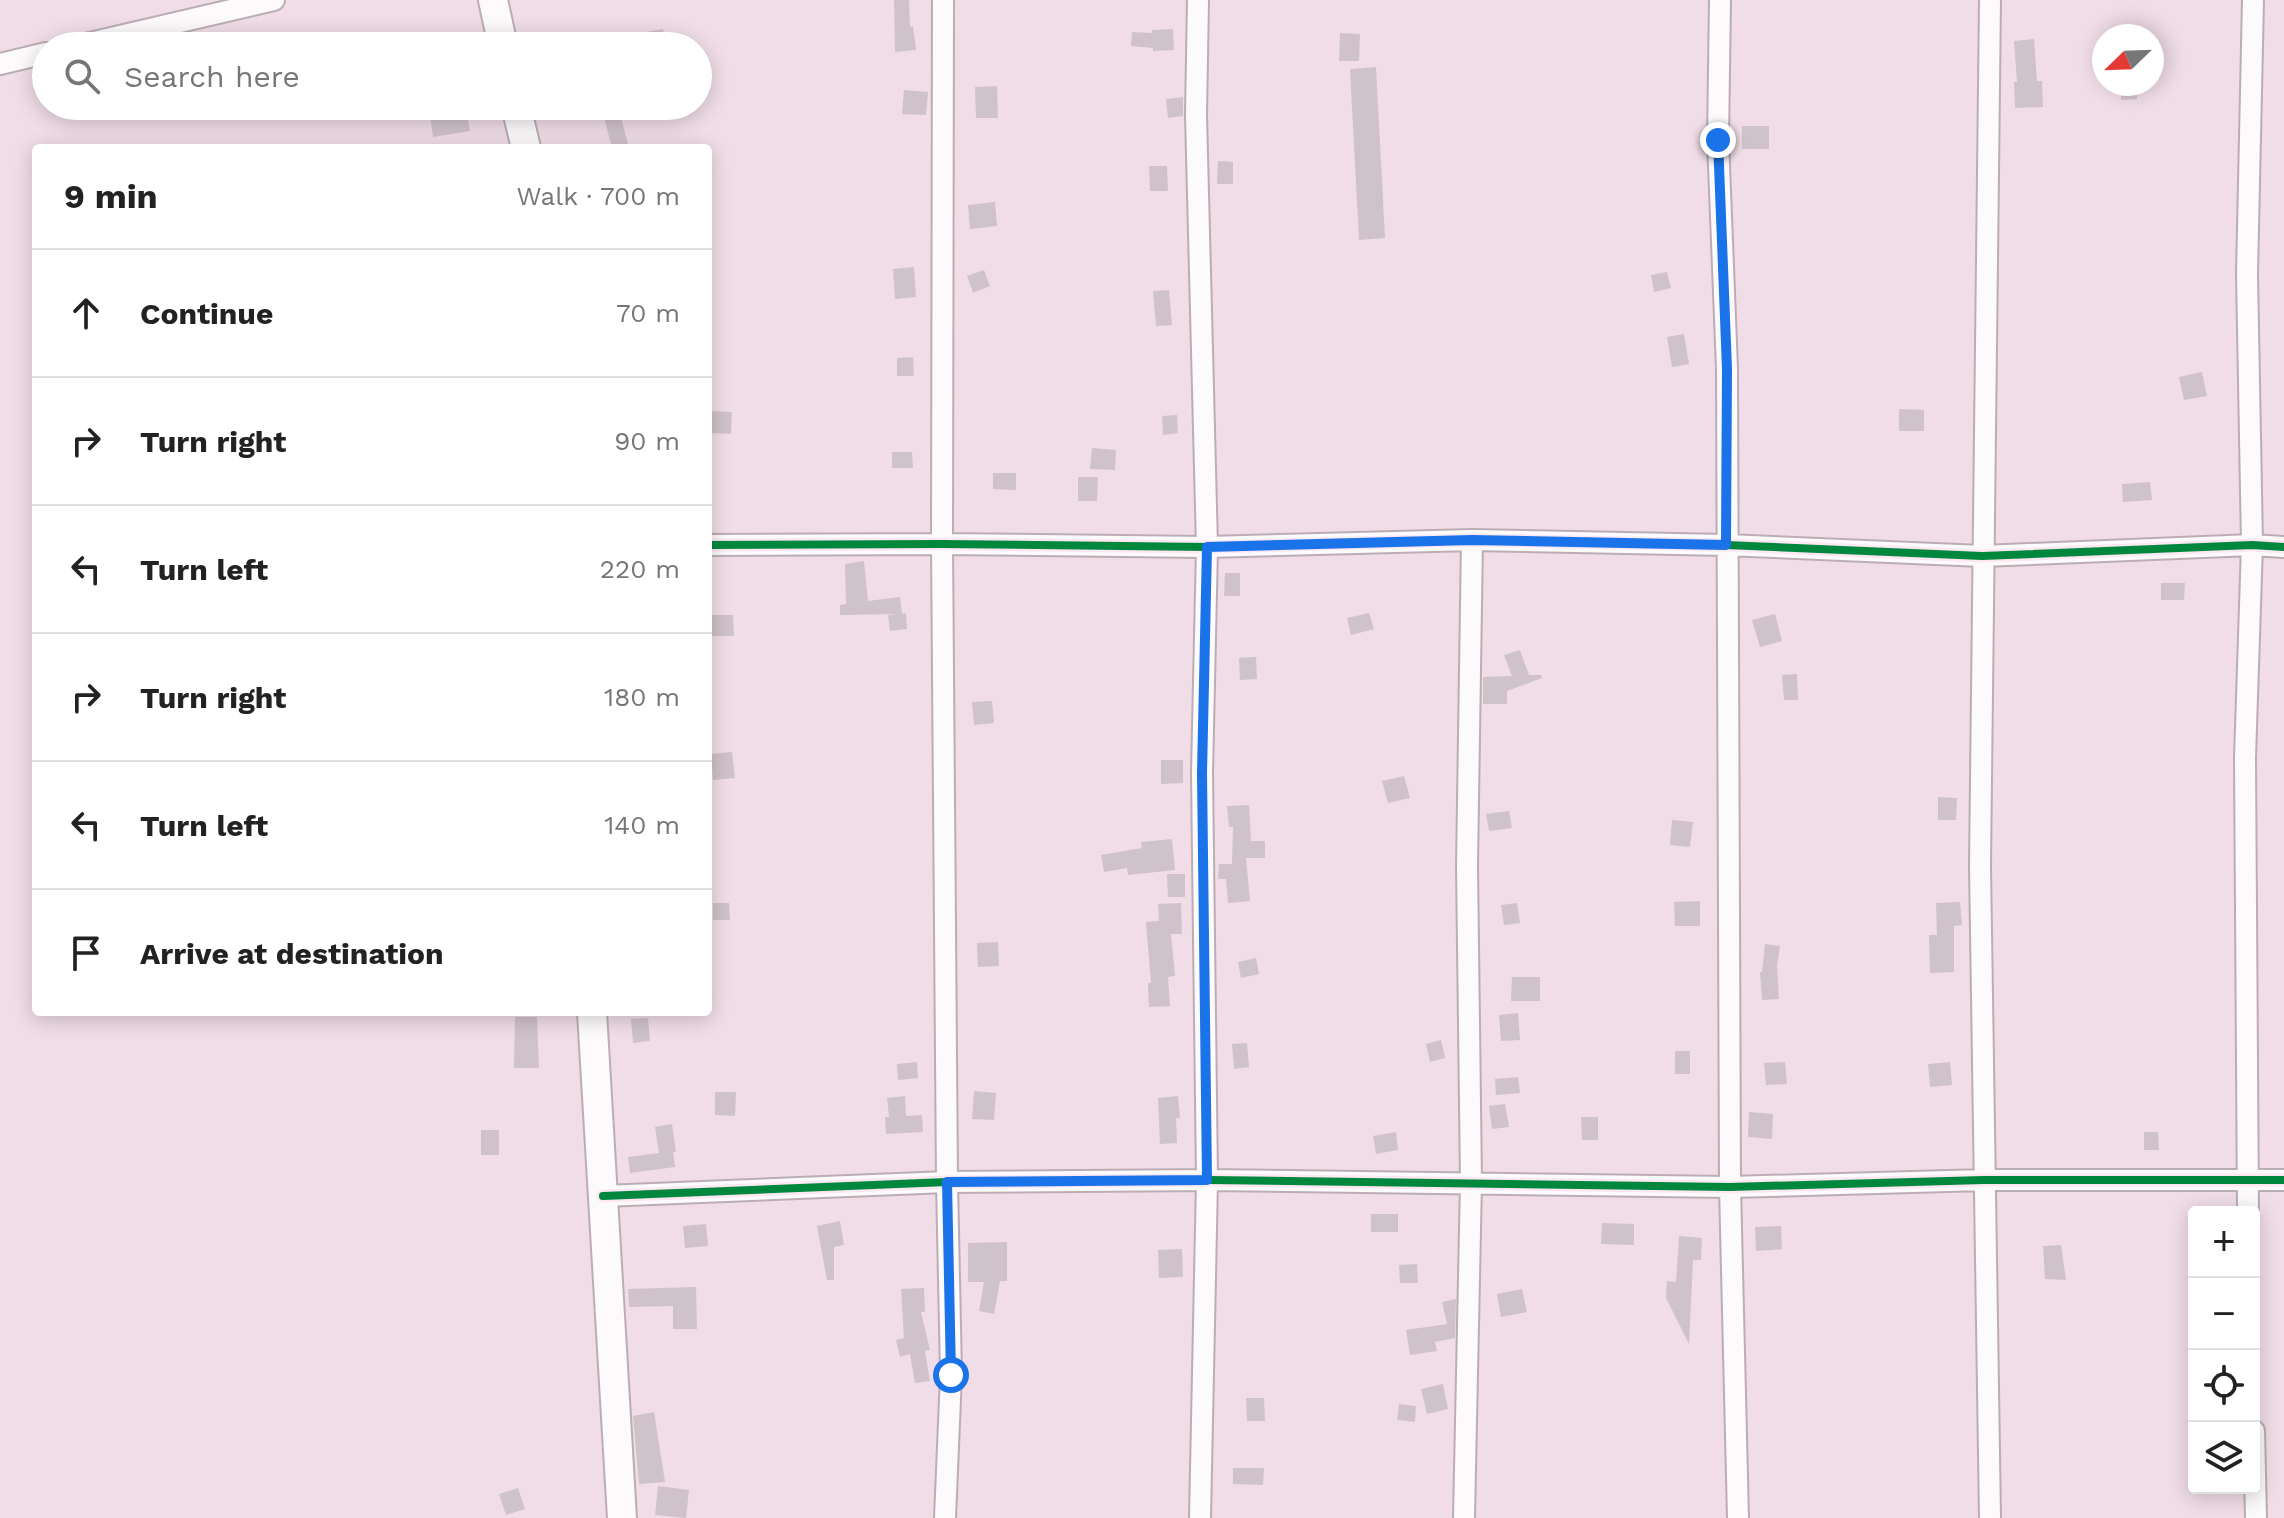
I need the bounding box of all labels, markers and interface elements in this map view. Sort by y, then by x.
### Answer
north arrow [2092,24,2164,96]
search box [32,32,712,120]
icon: search [60,54,104,98]
text: Search here [124,59,300,94]
route end [1700,122,1736,158]
text: 9 min [64,176,158,216]
text: Walk · 700 m [517,181,680,211]
icon: ahead [64,291,108,335]
text: Continue [140,296,273,331]
text: 70 m [616,298,680,328]
icon: right [64,419,108,463]
text: Turn right [140,424,286,459]
text: 90 m [614,426,680,456]
icon: left [64,547,108,591]
text: Turn left [140,552,268,587]
text: 220 m [600,554,680,584]
icon: right [64,675,108,719]
text: Turn right [140,680,286,715]
text: 180 m [604,682,680,712]
icon: left [64,803,108,847]
text: Turn left [140,808,268,843]
text: 140 m [604,810,680,840]
icon: arrive [64,931,108,975]
text: Arrive at destination [140,936,444,971]
map controls [2188,1206,2260,1494]
button: + [2188,1206,2260,1278]
button: − [2188,1278,2260,1350]
button: locate [2188,1350,2260,1422]
route start [933,1357,969,1393]
button: layers [2188,1422,2260,1494]

